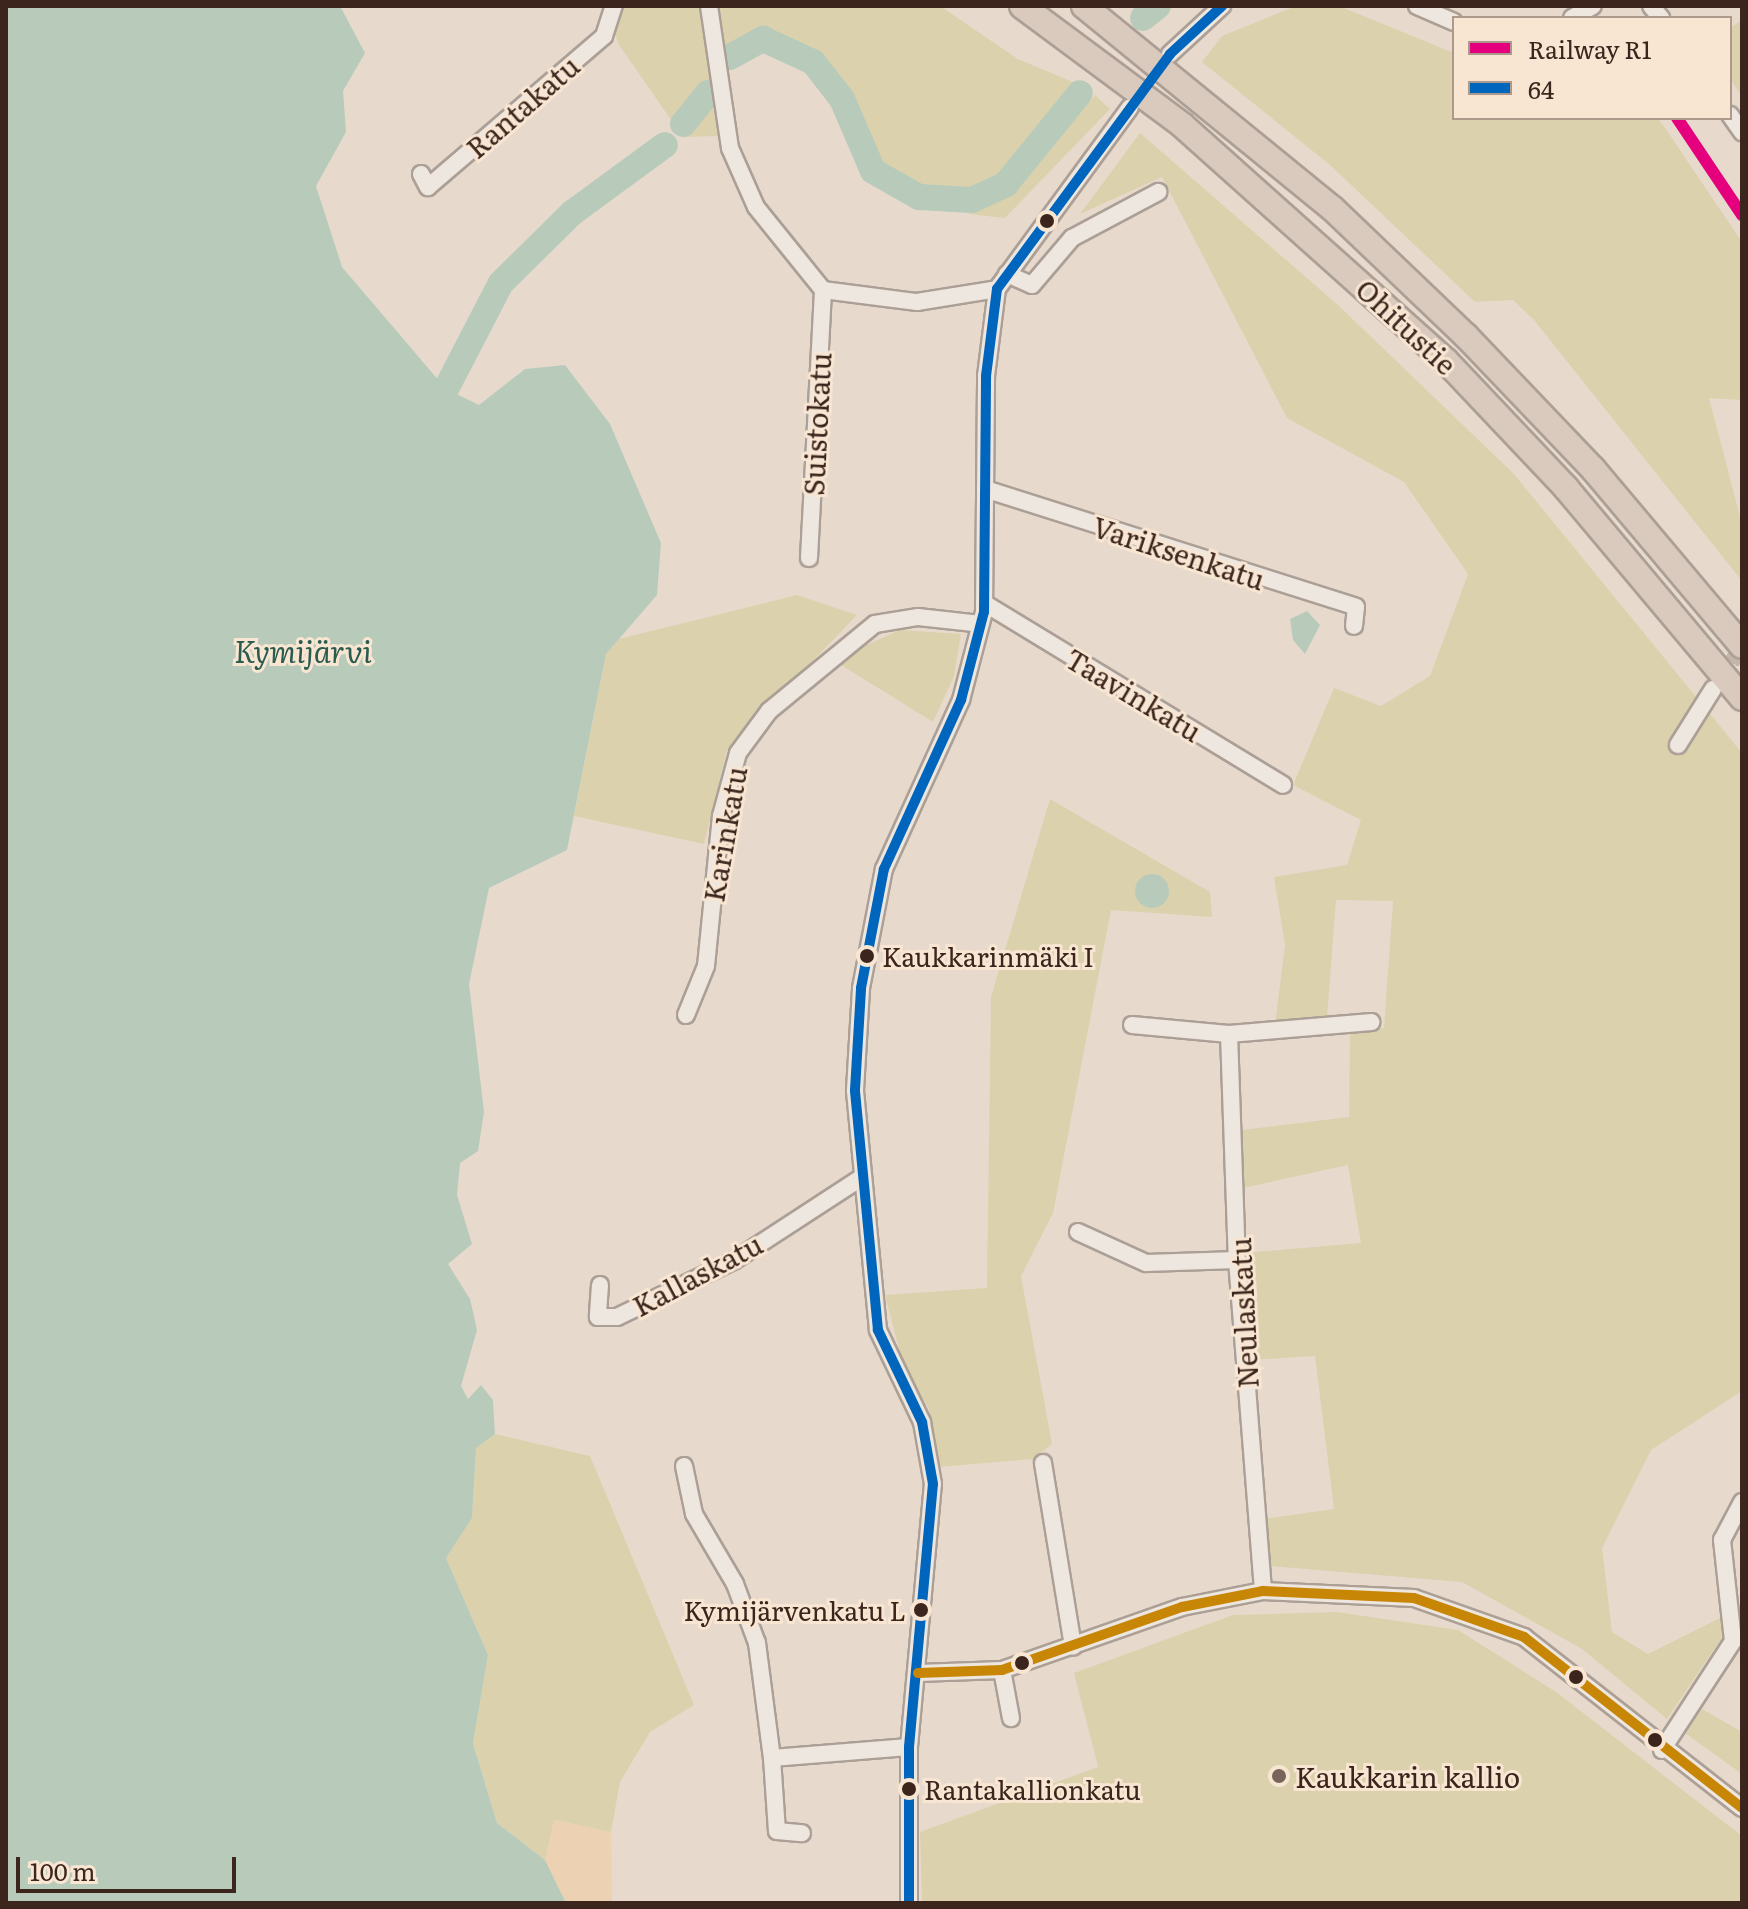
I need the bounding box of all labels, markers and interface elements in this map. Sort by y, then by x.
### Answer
legend [1452,16,1732,120]
text: Railway R1 [1528,31,1651,66]
street label: Rantakatu [459,48,585,164]
text: 64 [1528,71,1554,106]
unlabelled marker [1039,213,1055,229]
street label: Ohitustie [1350,271,1464,381]
street label: Suistokatu [795,352,837,496]
street label: Variksenkatu [1089,508,1269,596]
water label: Kymijärvi [234,632,372,668]
street label: Taavinkatu [1060,640,1208,748]
street label: Karinkatu [696,764,752,904]
place label: Kaukkarinmäki I [882,940,1094,972]
marker: Kaukkarinmäki I [859,948,875,964]
street label: Kallaskatu [626,1226,768,1322]
street label: Neulaskatu [1222,1237,1264,1389]
place label: Kymijärvenkatu L [683,1594,906,1626]
marker: Kymijärvenkatu L [913,1602,929,1618]
unlabelled marker [1014,1655,1030,1671]
unlabelled marker [1568,1669,1584,1685]
unlabelled marker [1647,1732,1663,1748]
place label: Kaukkarin kallio [1295,1759,1520,1793]
marker: Kaukkarin kallio [1270,1767,1288,1785]
place label: Rantakallionkatu [924,1773,1141,1805]
marker: Rantakallionkatu [901,1781,917,1797]
scale bar [20,1841,240,1891]
text: 100 m [30,1853,96,1888]

